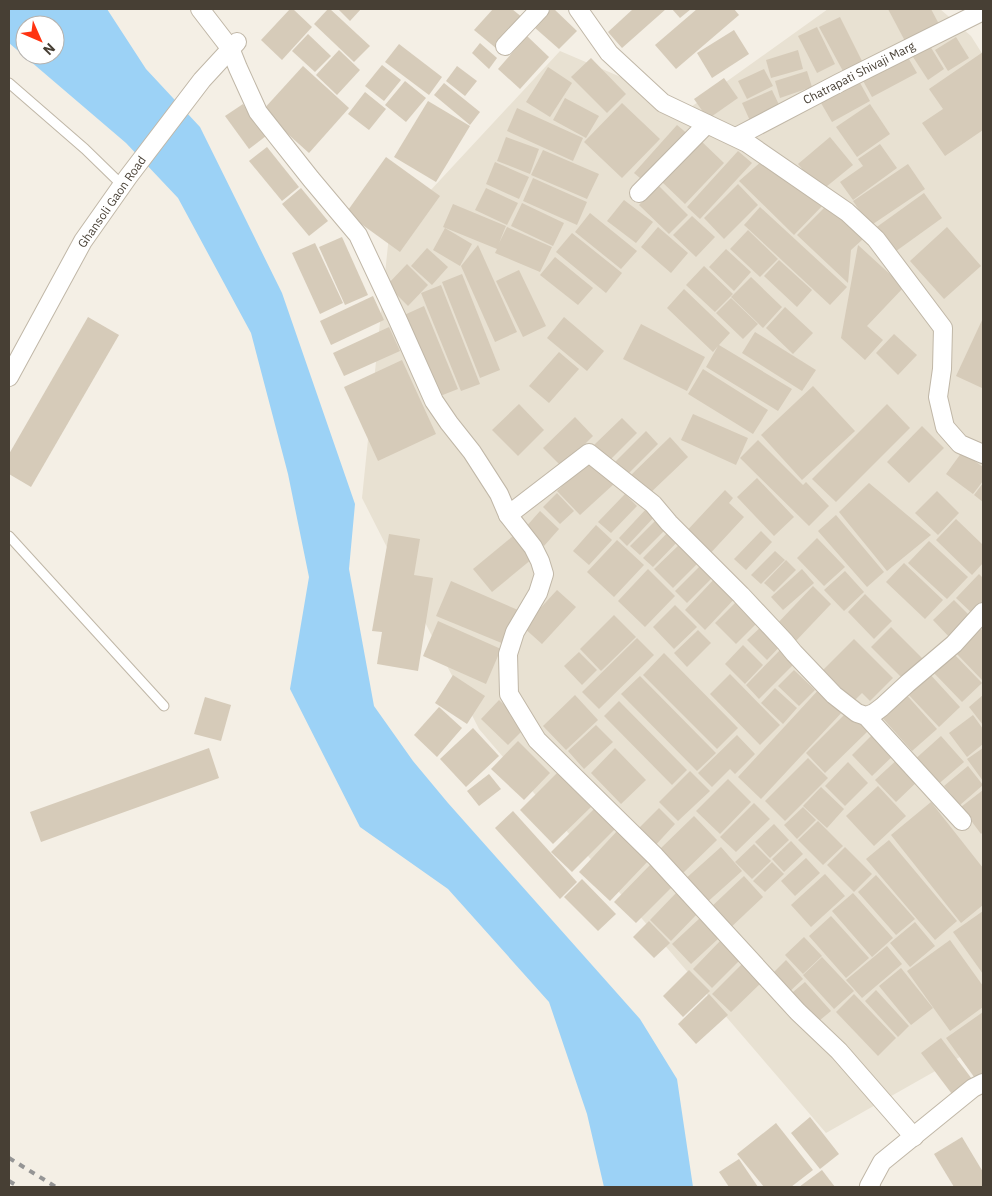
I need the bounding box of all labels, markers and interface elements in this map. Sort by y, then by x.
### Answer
north arrow [15,15,65,65]
street label: Chatrapati Shivaji Marg [800,38,918,107]
text: N [39,39,59,59]
street label: Ghansoli Gaon Road [74,153,149,251]

